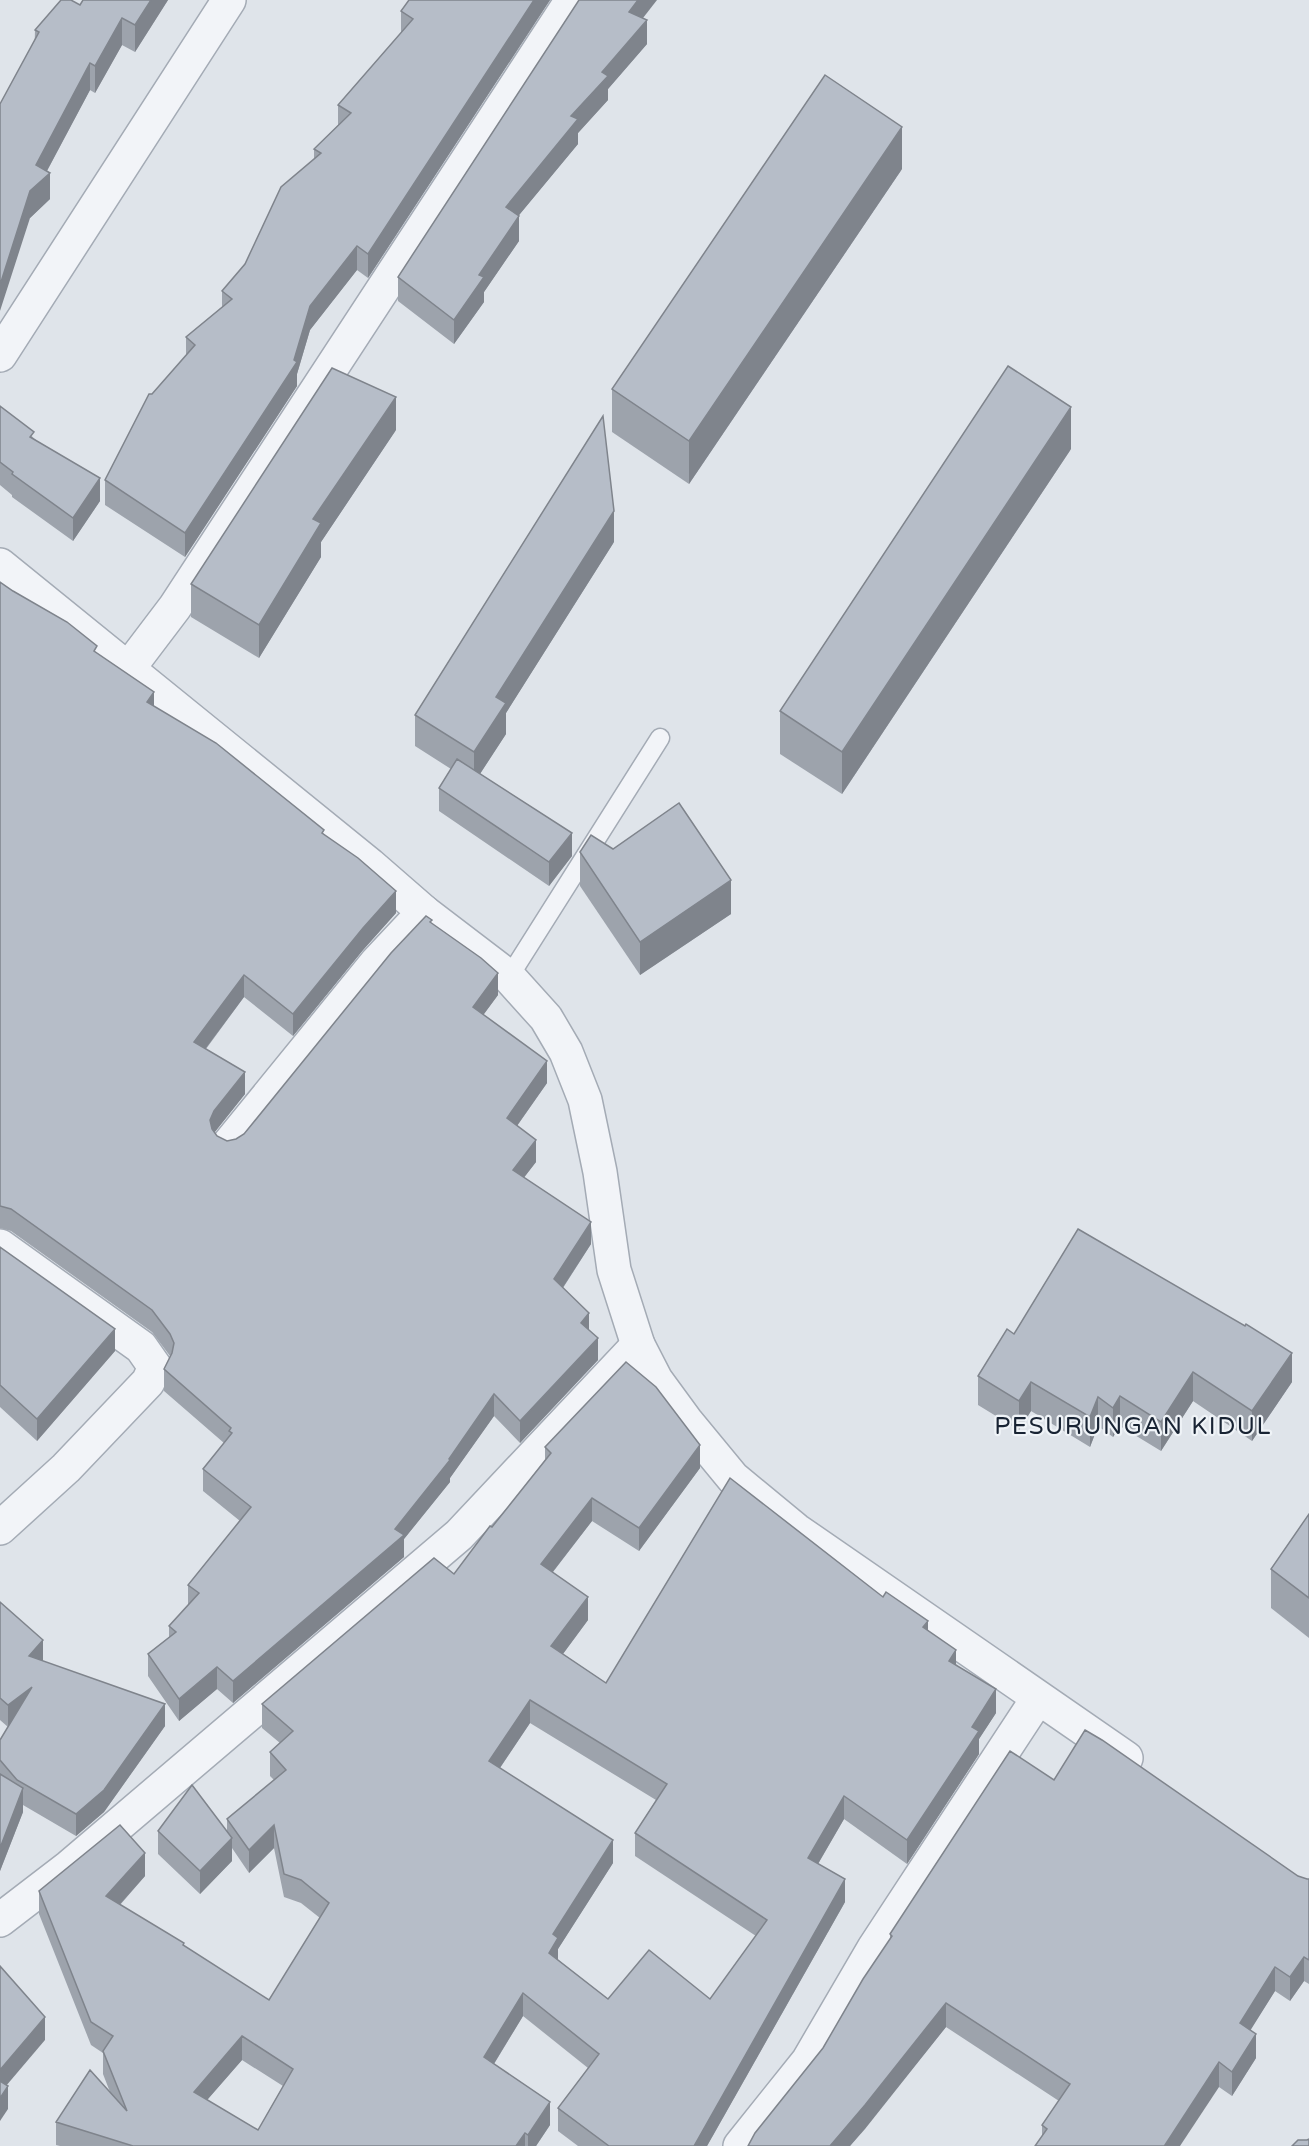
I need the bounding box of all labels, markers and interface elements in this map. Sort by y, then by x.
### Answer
district label: PESURUNGAN KIDUL [994,1412,1272,1441]

